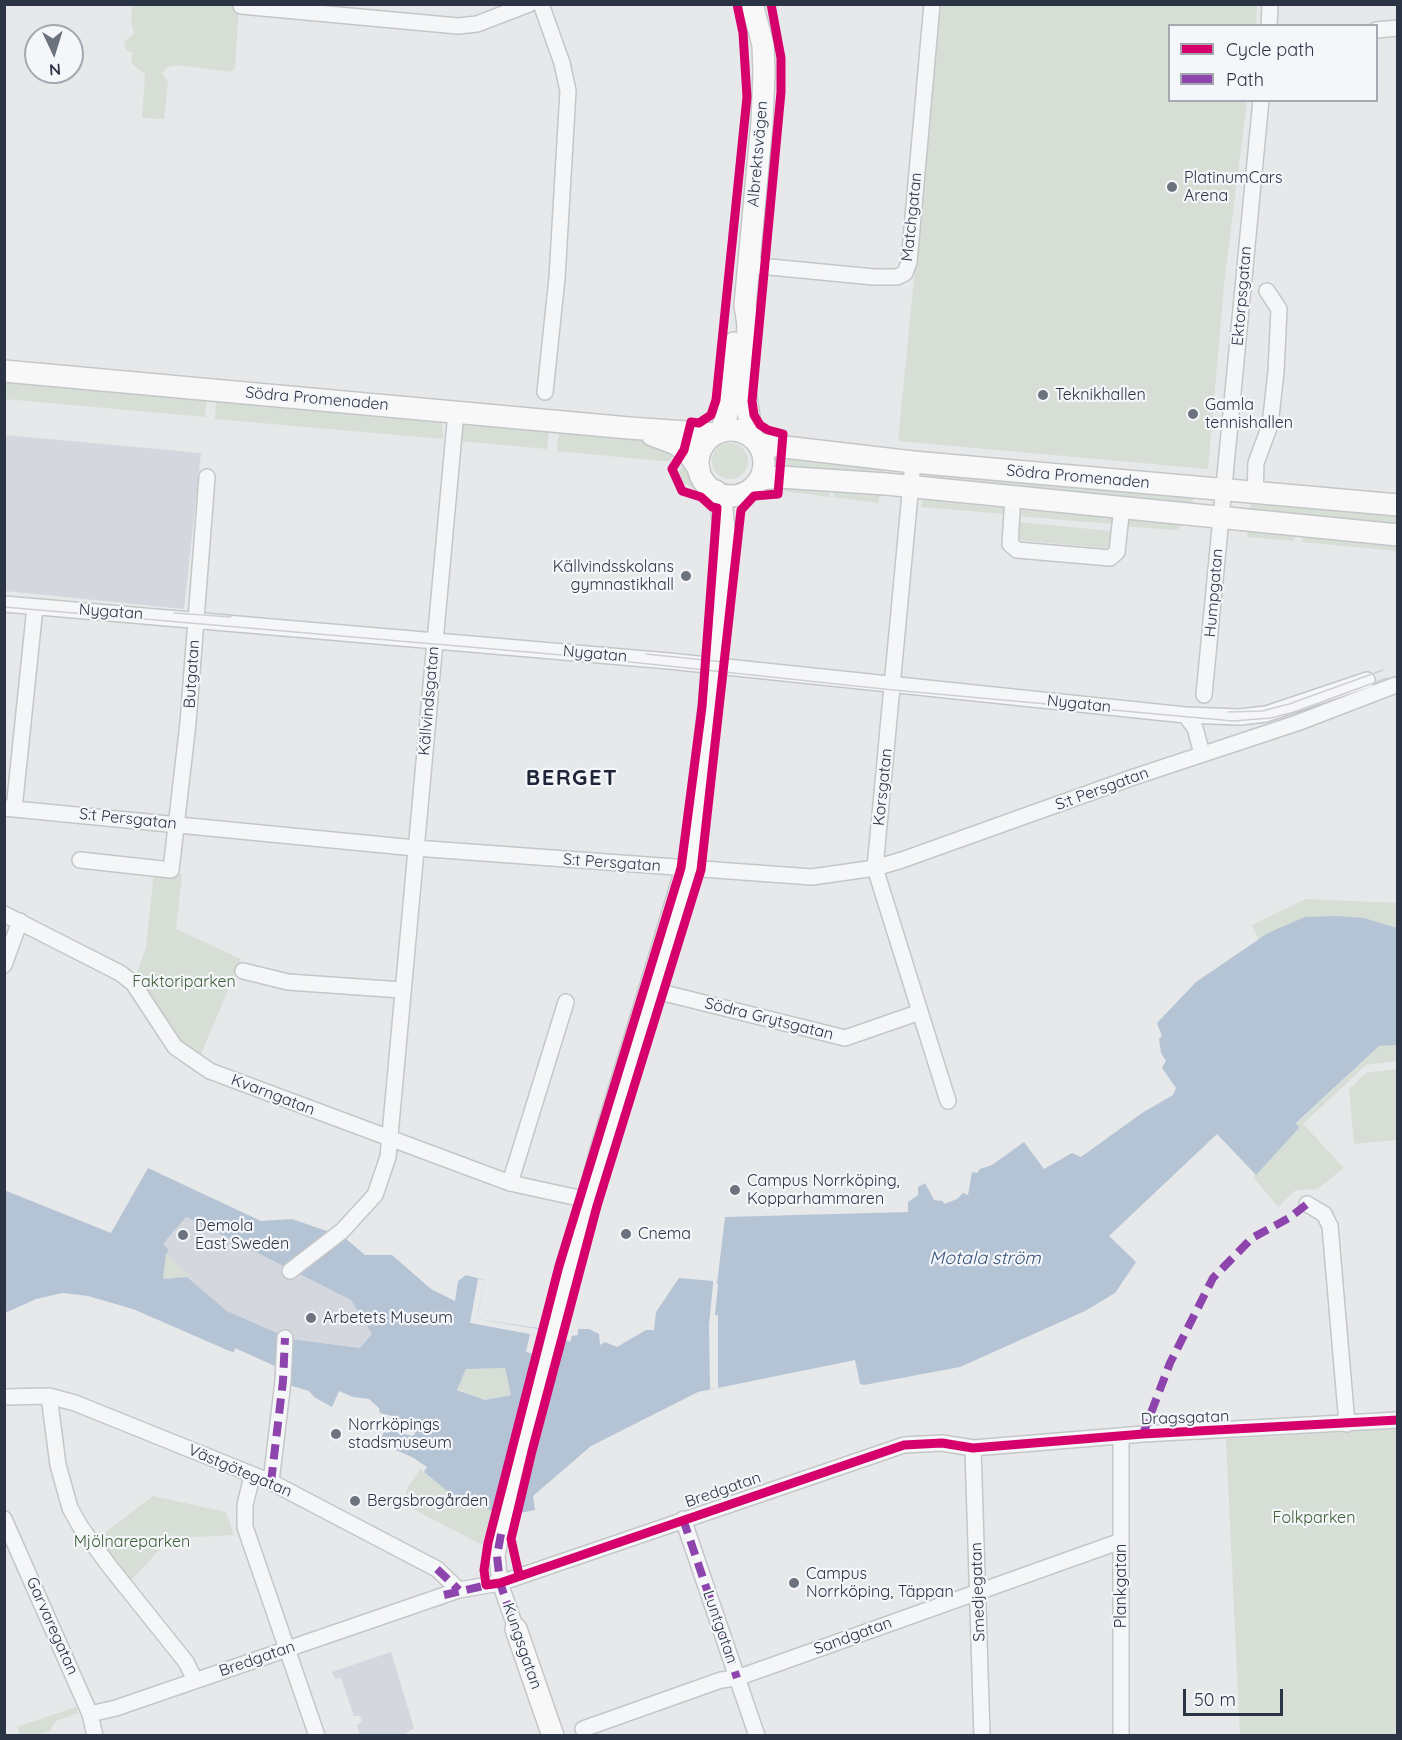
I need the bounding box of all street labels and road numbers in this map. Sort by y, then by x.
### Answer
street label: Albrektsvägen [744,100,772,208]
street label: Matchgatan [898,171,926,263]
street label: Ektorpsgatan [1228,245,1256,347]
street label: Södra Promenaden [244,383,390,415]
street label: Södra Promenaden [1005,461,1151,493]
street label: Humpgatan [1201,548,1227,638]
street label: Nygatan [78,600,144,624]
street label: Butgatan [180,639,204,709]
street label: Nygatan [562,642,628,666]
street label: Källvindsgatan [415,645,443,757]
street label: Nygatan [1046,691,1112,717]
street label: Korsgatan [869,747,897,827]
street label: S:t Persgatan [1053,763,1151,815]
street label: S:t Persgatan [78,804,178,834]
street label: S:t Persgatan [563,850,661,876]
street label: Södra Grytsgatan [703,994,835,1044]
street label: Kvarngatan [228,1070,318,1120]
street label: Dragsgatan [1140,1407,1230,1429]
street label: Västgötegatan [185,1440,295,1502]
street label: Bredgatan [683,1468,763,1512]
street label: Smedjegatan [967,1542,989,1642]
street label: Plankgatan [1111,1544,1131,1628]
street label: Garvaregatan [22,1574,82,1678]
street label: Luntgatan [699,1588,741,1666]
street label: Kungsgatan [498,1600,546,1692]
street label: Sandgatan [811,1613,895,1659]
street label: Bredgatan [217,1637,297,1681]

